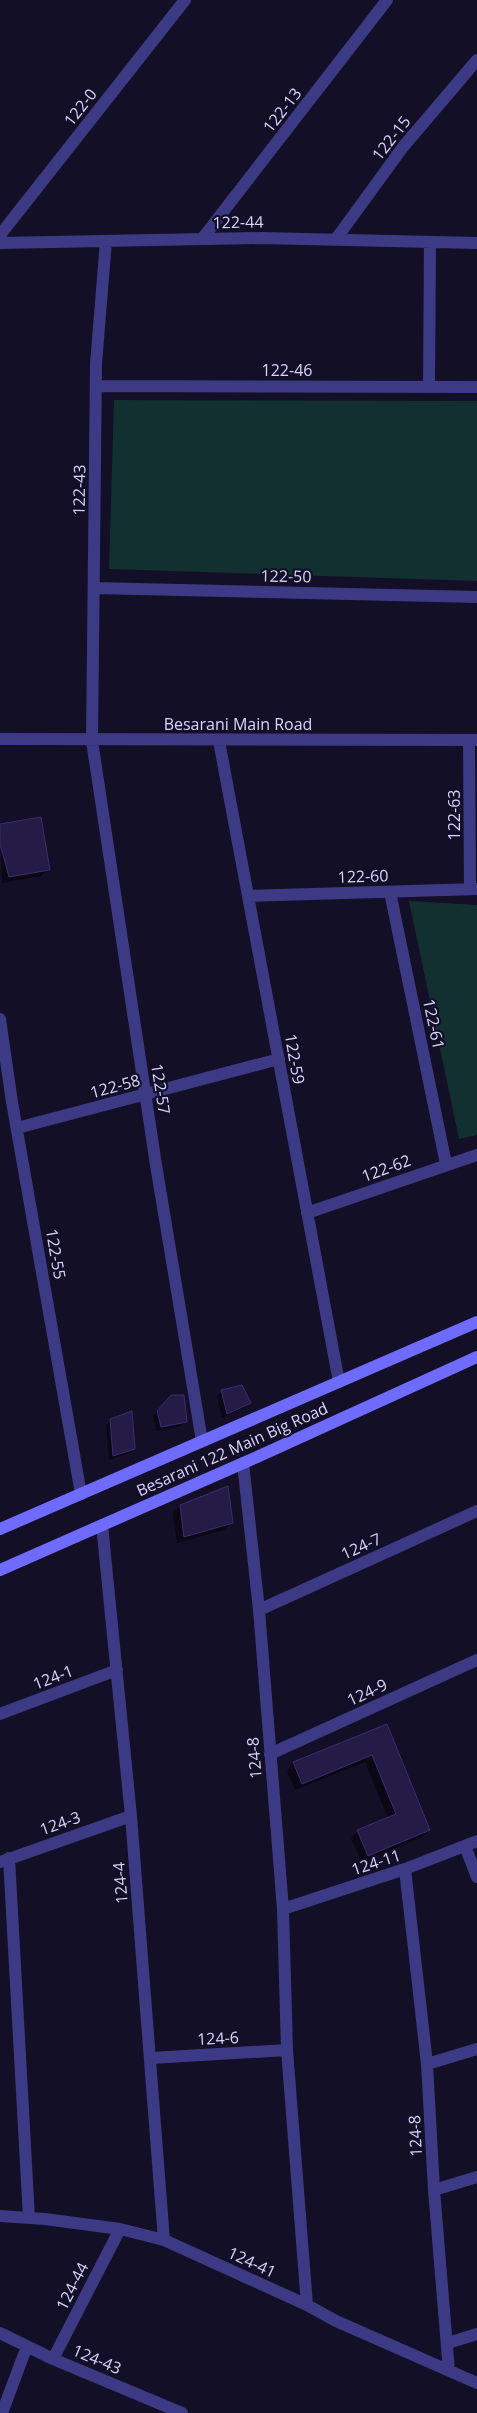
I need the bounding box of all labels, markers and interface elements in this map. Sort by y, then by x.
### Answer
street label: 122-13 [258,83,306,137]
street label: 122-0 [58,84,102,130]
street label: 122-15 [367,111,415,165]
street label: 122-44 [212,211,264,233]
street label: 122-46 [262,359,312,381]
street label: 122-43 [68,464,90,516]
street label: 122-50 [260,565,312,587]
street label: Besarani Main Road [164,713,312,735]
street label: 122-63 [443,790,465,840]
street label: 122-60 [337,864,389,888]
street label: 122-61 [418,997,450,1051]
street label: 122-59 [280,1032,310,1086]
street label: 122-57 [146,1062,176,1116]
street label: 122-58 [88,1069,142,1103]
street label: 122-62 [358,1149,414,1187]
street label: 122-55 [41,1227,71,1281]
street label: Besarani 122 Main Big Road [133,1397,331,1501]
street label: 124-7 [337,1527,385,1565]
street label: 124-1 [30,1659,76,1695]
street label: 124-9 [343,1673,391,1711]
street label: 124-8 [241,1736,267,1780]
street label: 124-3 [37,1806,83,1840]
street label: 124-11 [348,1844,404,1880]
street label: 124-4 [107,1861,133,1905]
street label: 124-6 [197,2026,239,2050]
street label: 124-8 [403,2115,427,2157]
street label: 124-41 [224,2241,280,2283]
street label: 124-44 [51,2258,93,2314]
street label: 124-43 [69,2339,125,2379]

